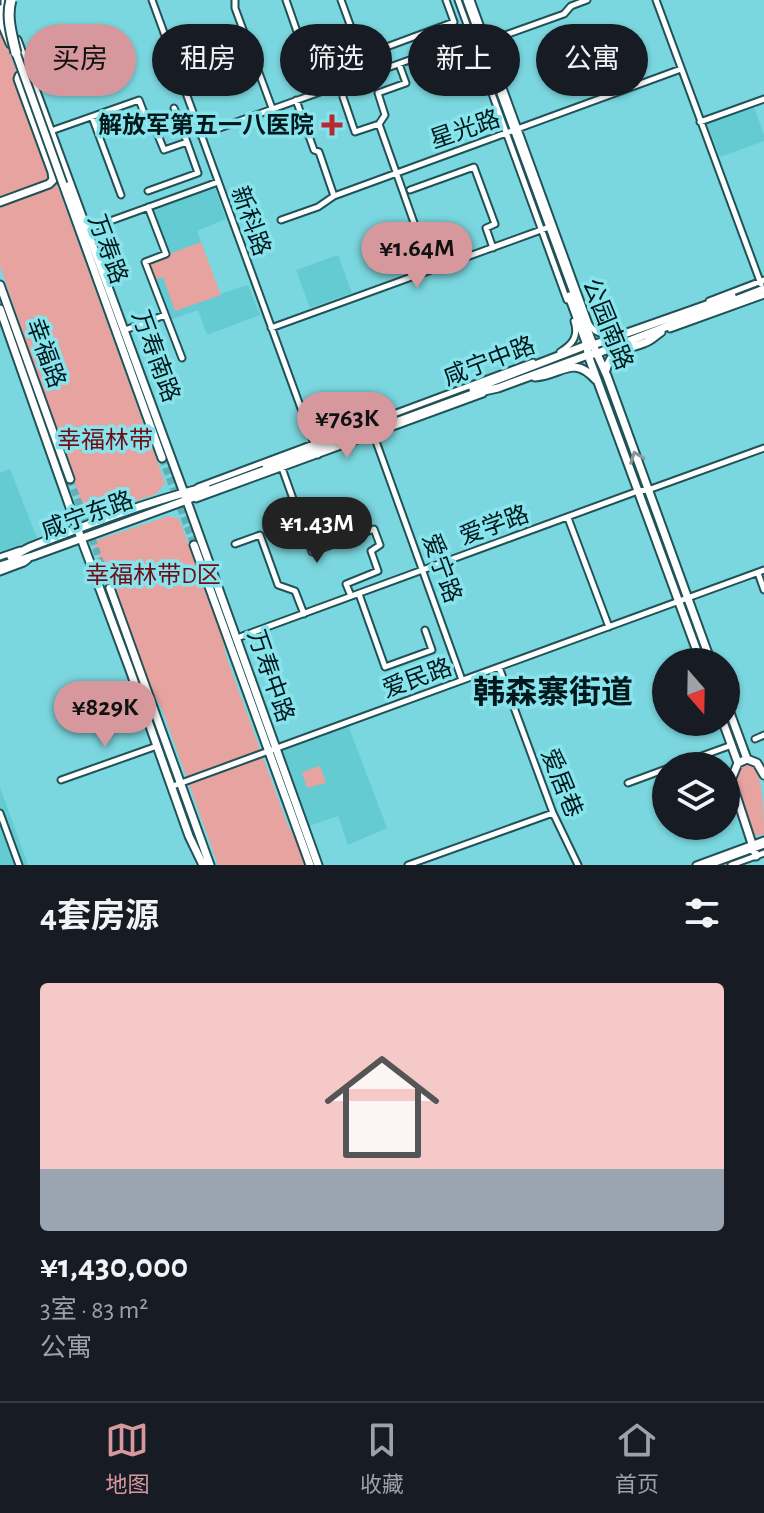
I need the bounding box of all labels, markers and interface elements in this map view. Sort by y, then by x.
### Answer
chip: 买房 [24,24,136,96]
chip: 租房 [152,24,264,96]
chip: 筛选 [280,24,392,96]
chip: 新上 [408,24,520,96]
chip: 公寓 [536,24,648,96]
street label: 星光路 [427,105,503,153]
place label: 解放军第五一八医院 [98,112,314,138]
marker: 解放军第五一八医院 [321,114,343,136]
street label: 新科路 [226,183,276,259]
street label: 万寿路 [83,211,133,287]
pin: ¥1.64M [352,222,482,290]
text: ¥1.64M [379,235,455,261]
street label: 公园南路 [578,275,638,373]
street label: 万寿南路 [127,306,185,406]
street label: 幸福路 [21,315,71,391]
street label: 咸宁中路 [440,332,538,390]
pin: ¥763K [291,392,403,460]
text: ¥763K [315,405,379,431]
park label: 幸福林带 [57,427,153,453]
one-way arrow [630,451,646,465]
street label: 咸宁东路 [37,486,137,544]
pin: ¥1.43M [252,497,382,565]
street label: 爱学路 [456,500,532,550]
text: ¥1.43M [280,510,354,536]
street label: 爱宁路 [417,530,467,606]
park label: 幸福林带D区 [85,562,221,588]
street label: 万寿中路 [243,626,299,726]
north arrow [652,648,740,736]
map controls [652,648,740,840]
street label: 爱民路 [379,653,455,703]
district label: 韩森寨街道 [473,675,633,709]
pin: ¥829K [49,681,161,749]
text: ¥829K [72,694,138,720]
street label: 爱居巷 [536,745,588,821]
button: layers [652,752,740,840]
icon: filters [680,891,724,935]
text: 4套房源 [40,900,159,934]
icon: home [310,1035,454,1179]
text: ¥1,430,000 [40,1250,188,1284]
text: 3室 · 83 m² [40,1297,148,1323]
text: 公寓 [40,1335,92,1361]
tab: 地图 [105,1418,149,1498]
tab: 收藏 [360,1418,404,1498]
tab: 首页 [615,1418,659,1498]

